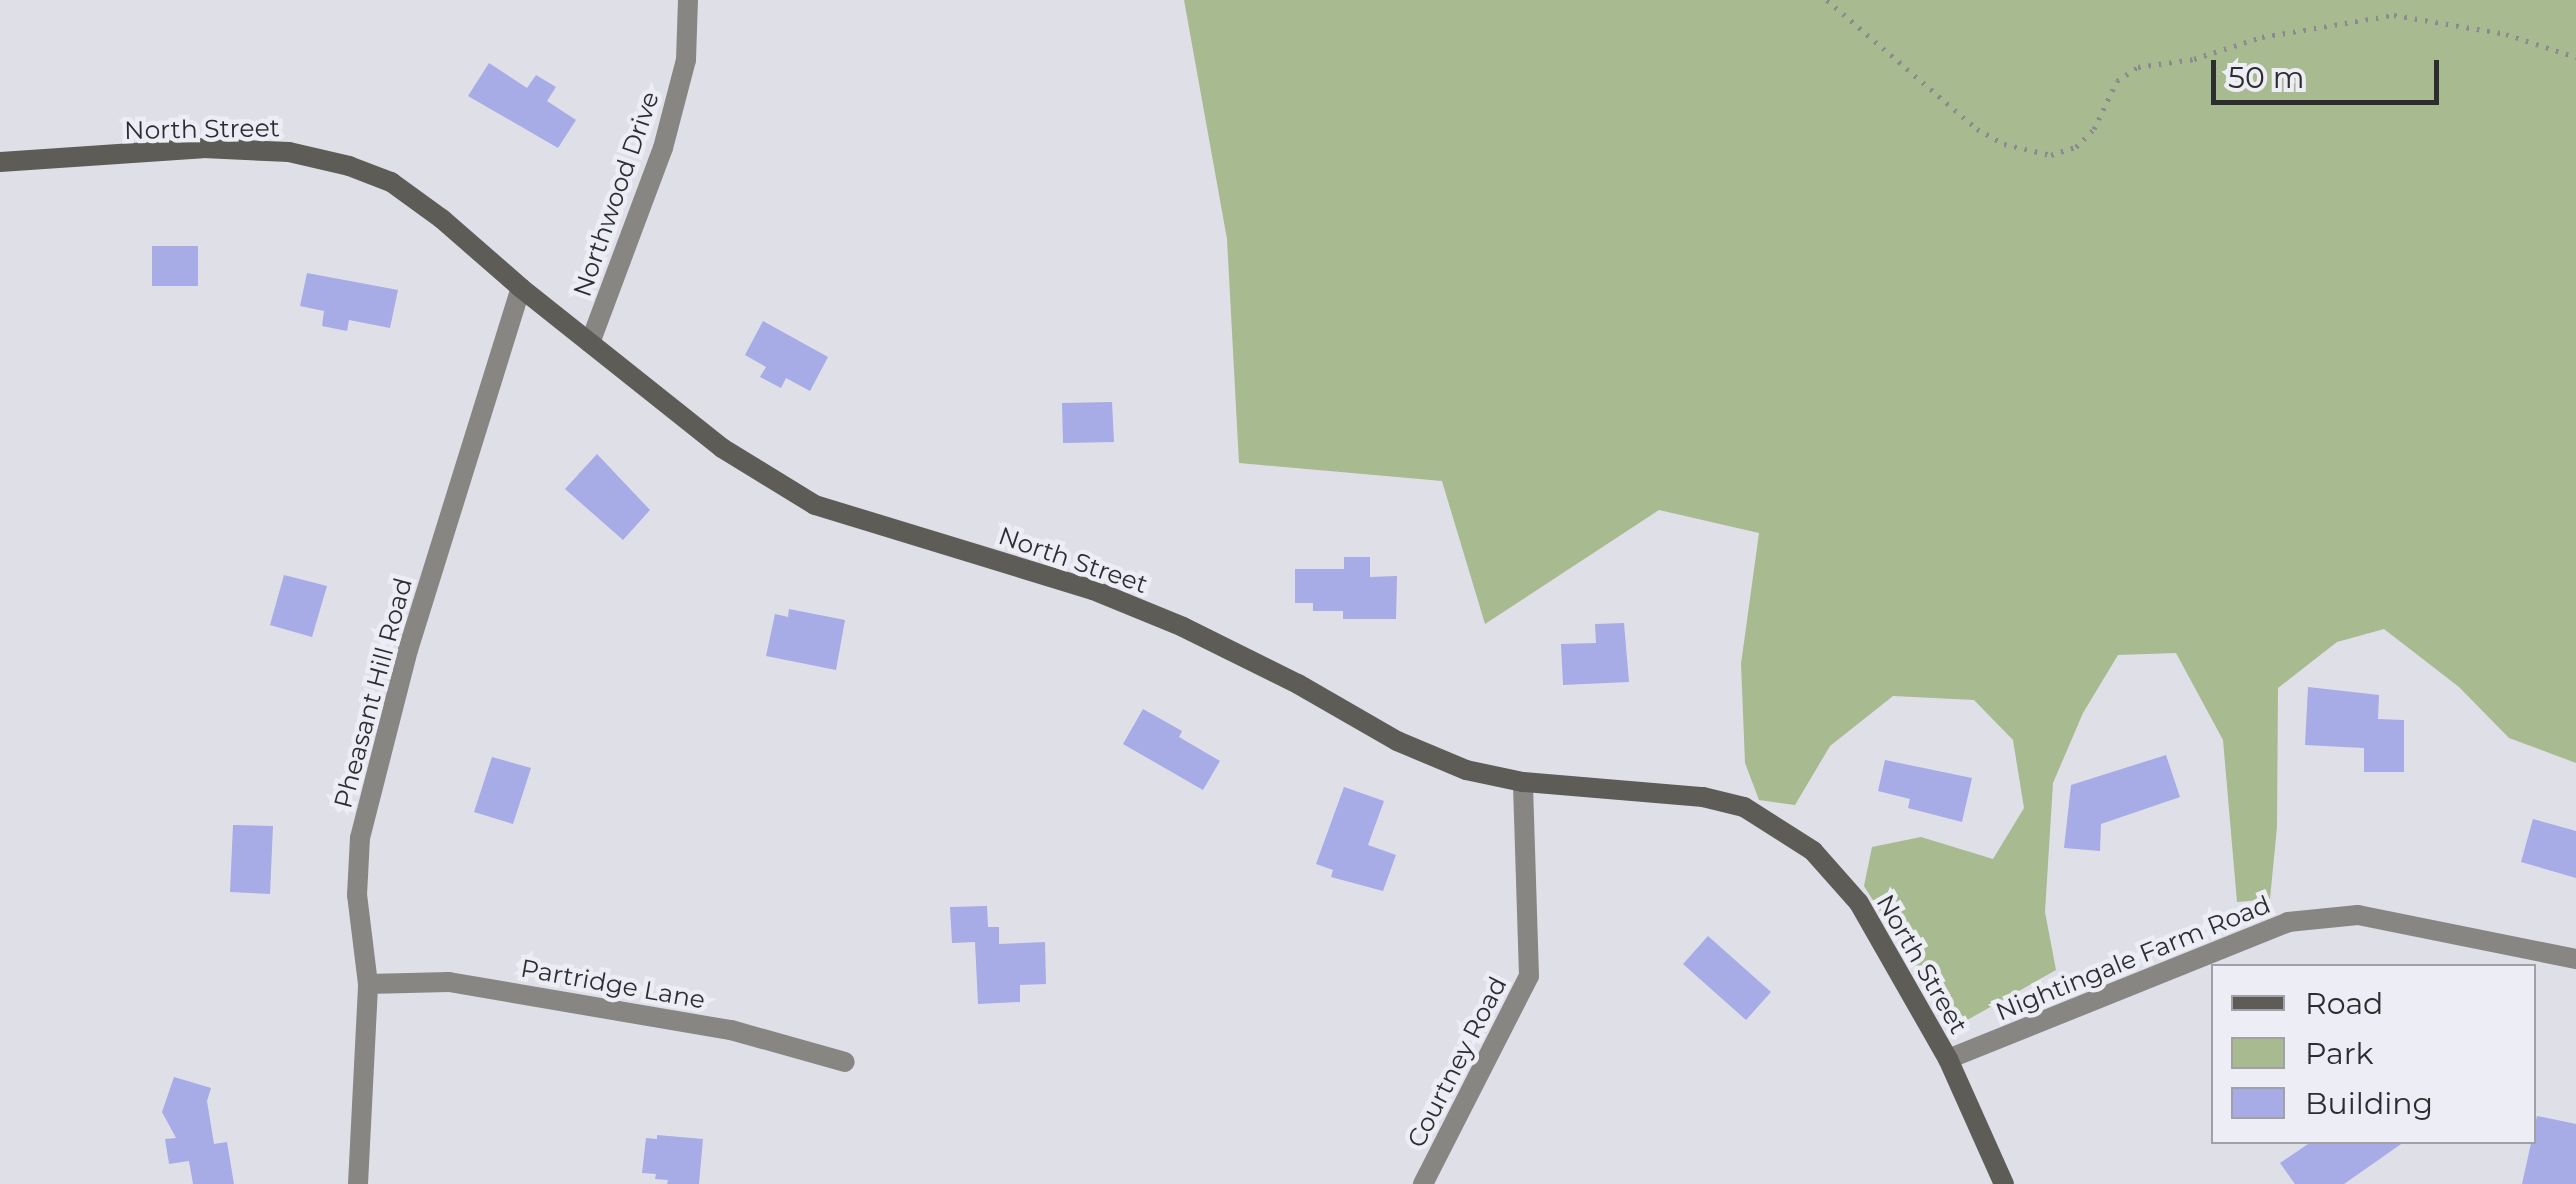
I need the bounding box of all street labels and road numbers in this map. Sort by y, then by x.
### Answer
street label: Northwood Drive [567,87,665,301]
street label: North Street [124,113,280,145]
street label: North Street [995,520,1151,600]
street label: Pheasant Hill Road [328,575,418,811]
street label: North Street [1870,889,1974,1039]
street label: Nightingale Farm Road [1991,889,2275,1027]
street label: Partridge Lane [518,953,708,1015]
street label: Courtney Road [1401,972,1513,1152]

